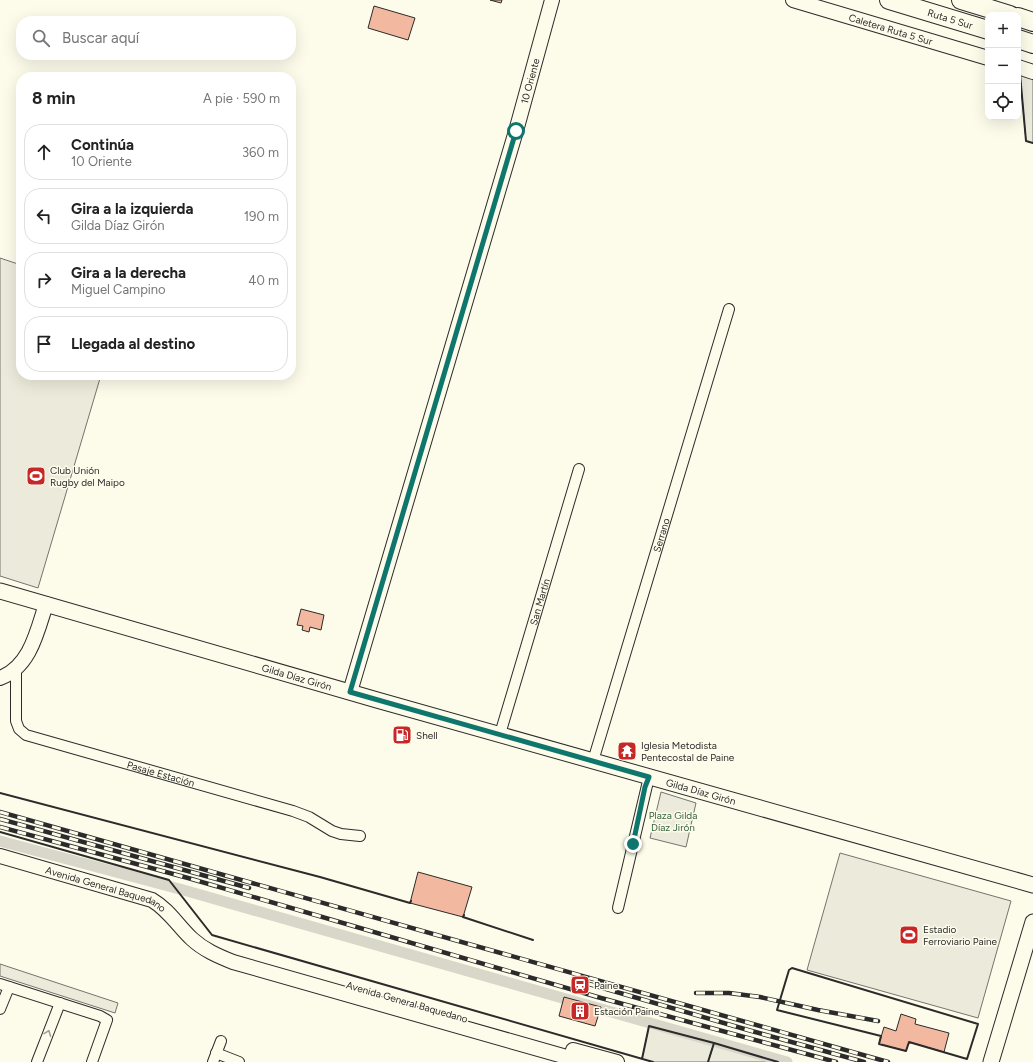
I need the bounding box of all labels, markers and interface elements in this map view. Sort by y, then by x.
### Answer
street label: Ruta 5 Sur [926,6,975,32]
street label: Caletera Ruta 5 Sur [847,10,935,48]
map controls [985,12,1021,120]
button: + [985,12,1021,48]
search box [16,16,296,60]
icon: search [30,27,52,49]
text: Buscar aquí [62,29,139,47]
button: − [985,48,1021,84]
street label: 10 Oriente [517,56,542,105]
button: locate [985,84,1021,120]
text: 8 min [32,88,75,108]
text: A pie · 590 m [203,91,280,106]
route start [507,122,525,140]
text: Continúa [71,136,134,154]
icon: ahead [33,141,55,163]
text: 360 m [242,145,279,160]
text: 10 Oriente [71,154,132,169]
text: Gira a la izquierda [71,200,193,218]
icon: left [33,205,55,227]
text: 190 m [244,209,279,224]
text: Gilda Díaz Girón [71,218,164,233]
text: Gira a la derecha [71,264,186,282]
icon: right [33,269,55,291]
text: 40 m [248,273,279,288]
text: Miguel Campino [71,282,166,297]
icon: arrive [33,333,55,355]
text: Llegada al destino [71,335,195,353]
place label: Club Unión Rugby del Maipo [50,464,125,489]
sports icon: Club Unión Rugby del Maipo [25,465,47,487]
street label: Serrano [650,516,672,554]
street label: San Martín [526,577,553,627]
street label: Gilda Díaz Girón [260,661,334,693]
fuel station icon: Shell [391,724,413,746]
place label: Shell [416,729,438,742]
place label: Iglesia Metodista Pentecostal de Paine [641,739,735,764]
temple icon: Iglesia Metodista Pentecostal de Paine [616,740,638,762]
street label: Pasaje Estación [125,758,197,789]
street label: Gilda Díaz Girón [664,775,738,807]
park label: Plaza Gilda Díaz Jirón [649,809,697,834]
route end [624,835,642,853]
street label: Avenida General Baquedano [44,863,169,915]
place label: Estadio Ferroviario Paine [923,923,998,948]
sports icon: Estadio Ferroviario Paine [898,924,920,946]
station icon: Paine [569,974,591,996]
street label: Avenida General Baquedano [345,978,470,1026]
place label: Paine [594,979,619,992]
building icon: Estación Paine [569,1000,591,1022]
place label: Estación Paine [594,1005,660,1018]
one-way arrow [44,1029,52,1036]

